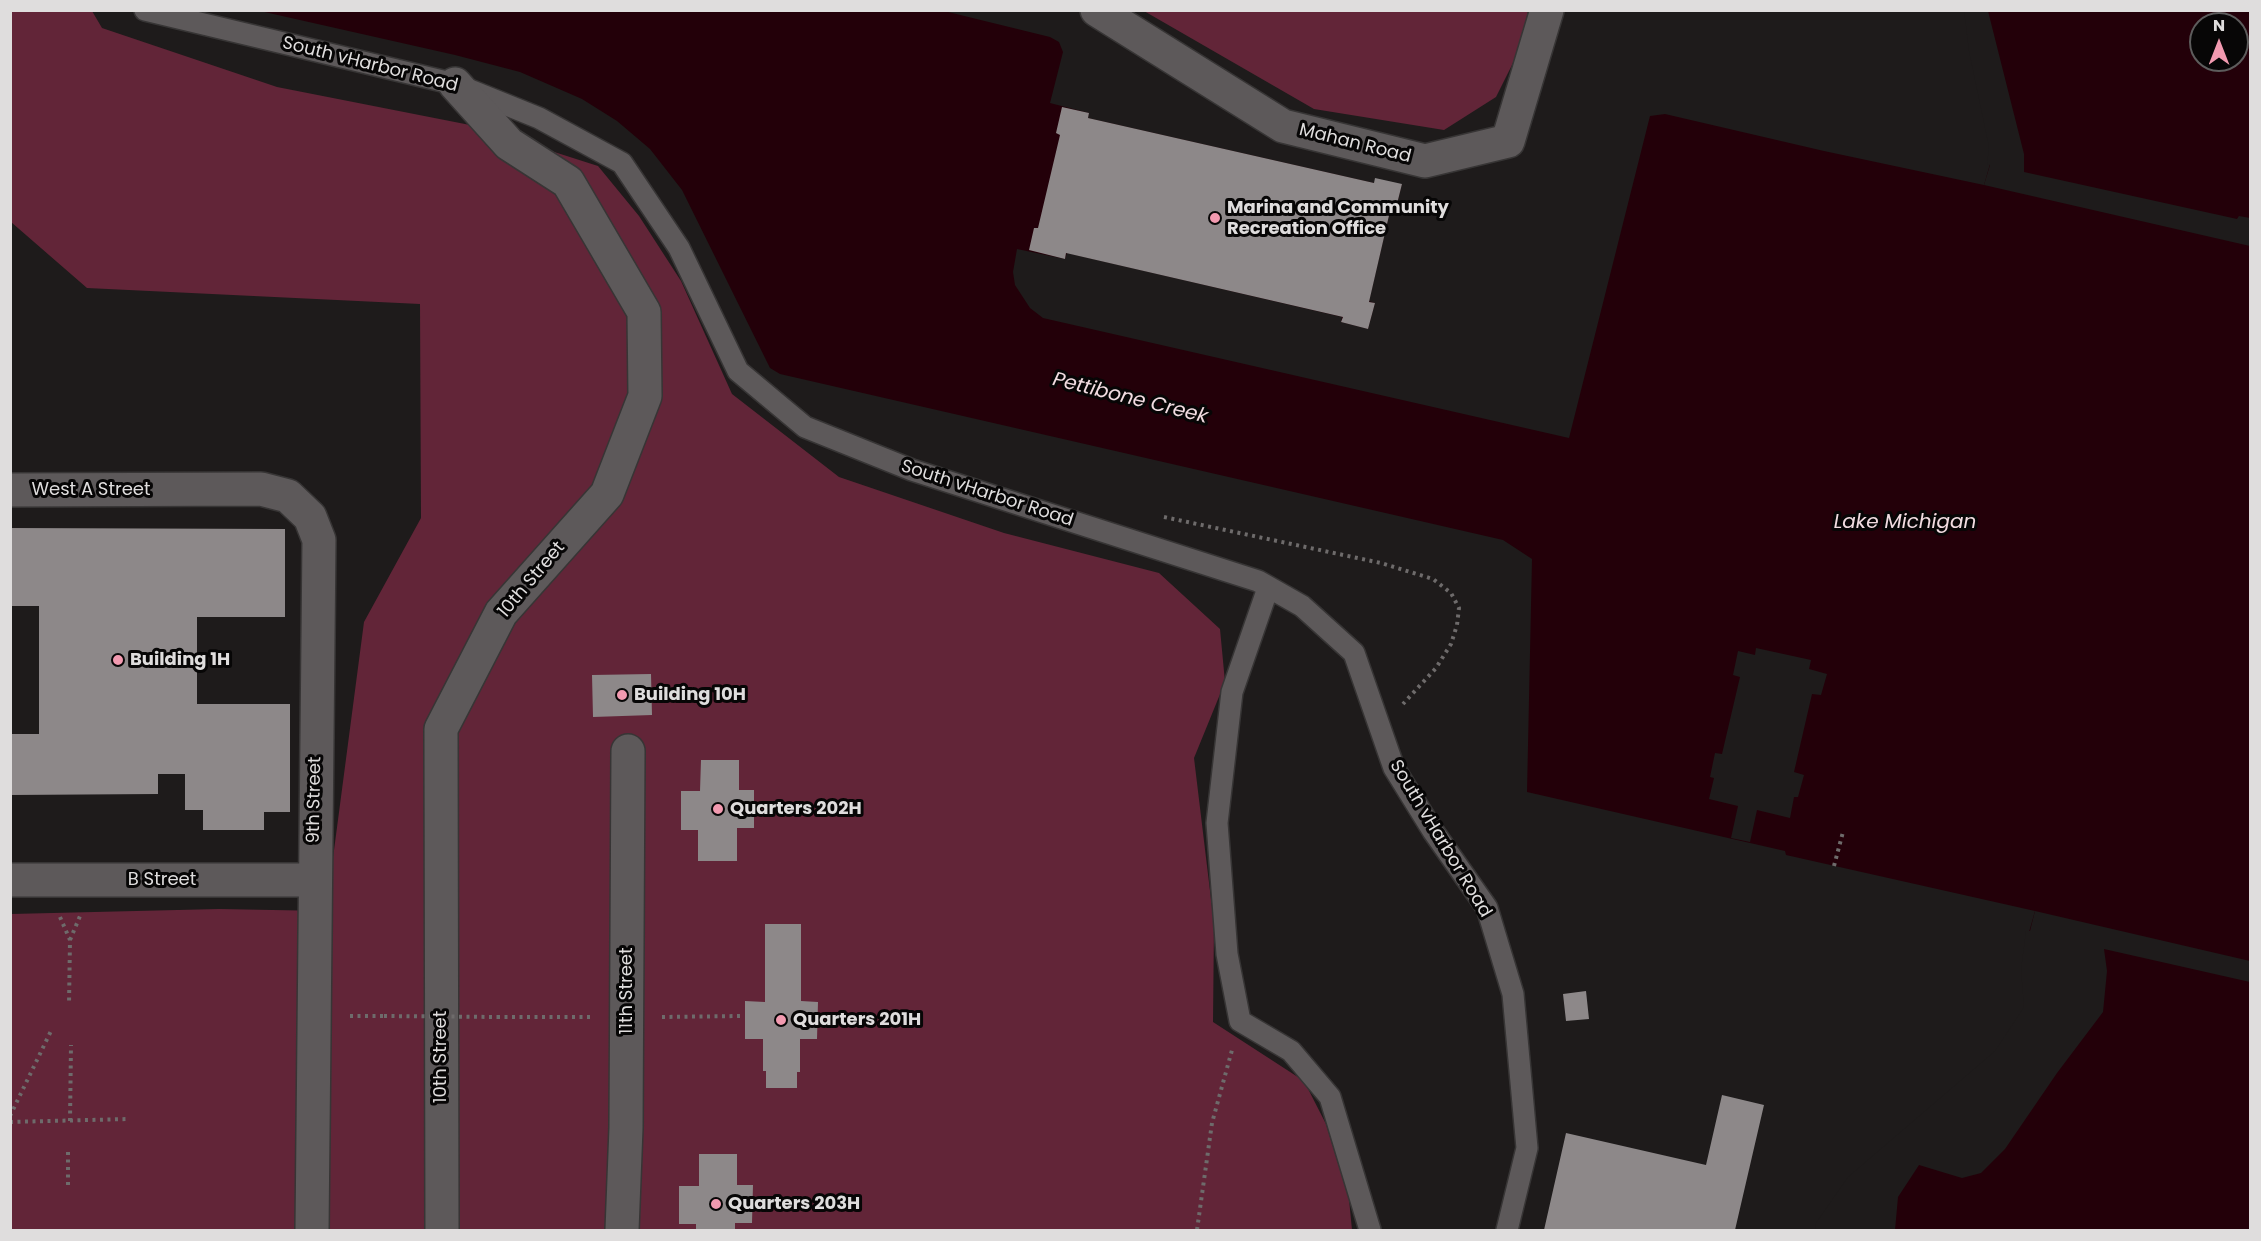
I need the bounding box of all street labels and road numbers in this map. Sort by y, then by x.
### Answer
street label: South vHarbor Road [280,33,460,97]
street label: Mahan Road [1297,120,1413,168]
street label: South vHarbor Road [898,456,1076,532]
street label: West A Street [31,479,151,501]
street label: 10th Street [494,538,570,622]
street label: 9th Street [303,756,327,844]
street label: South vHarbor Road [1384,756,1496,922]
street label: B Street [128,869,196,891]
street label: 11th Street [616,947,638,1035]
street label: 10th Street [430,1011,452,1103]

